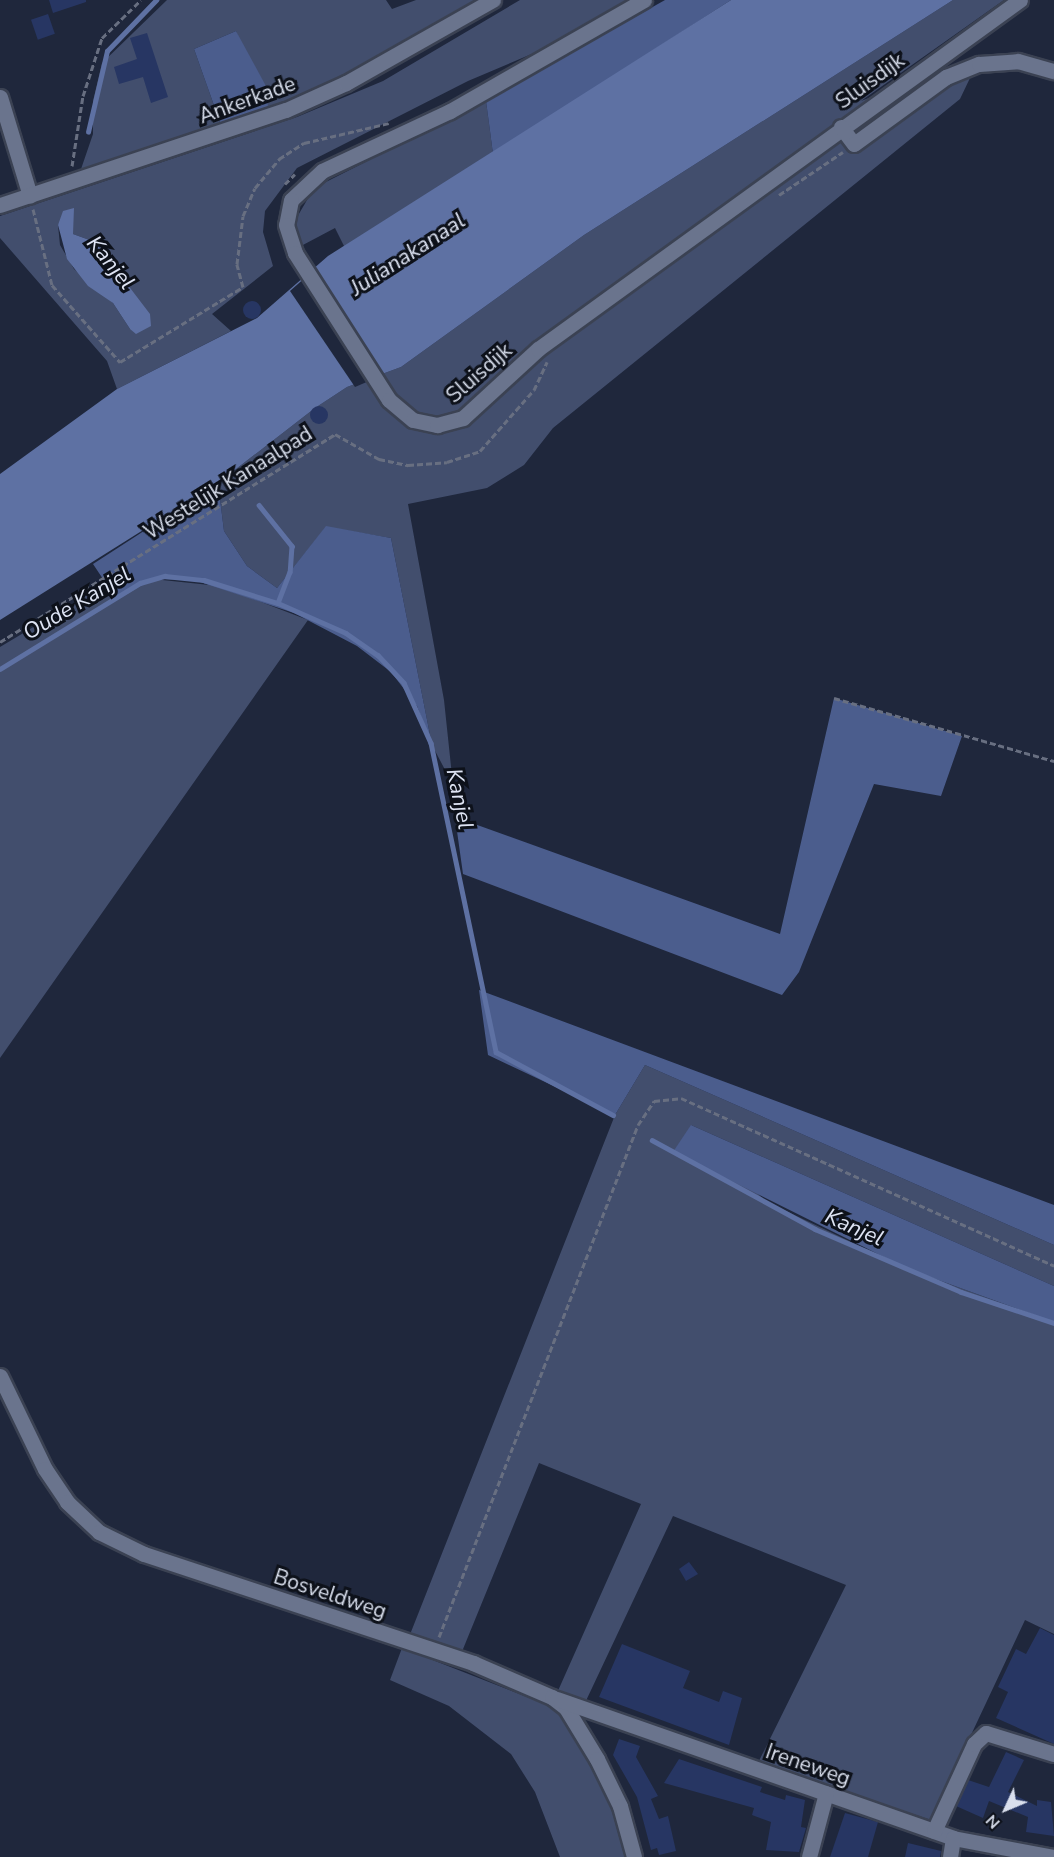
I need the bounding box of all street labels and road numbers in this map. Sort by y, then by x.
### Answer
street label: Sluisdijk [831,48,909,114]
street label: Ankerkade [195,71,299,129]
street label: Sluisdijk [441,338,517,408]
street label: Westelijk Kanaalpad [139,421,317,545]
street label: Bosveldweg [271,1564,389,1624]
street label: Ireneweg [762,1739,854,1791]

